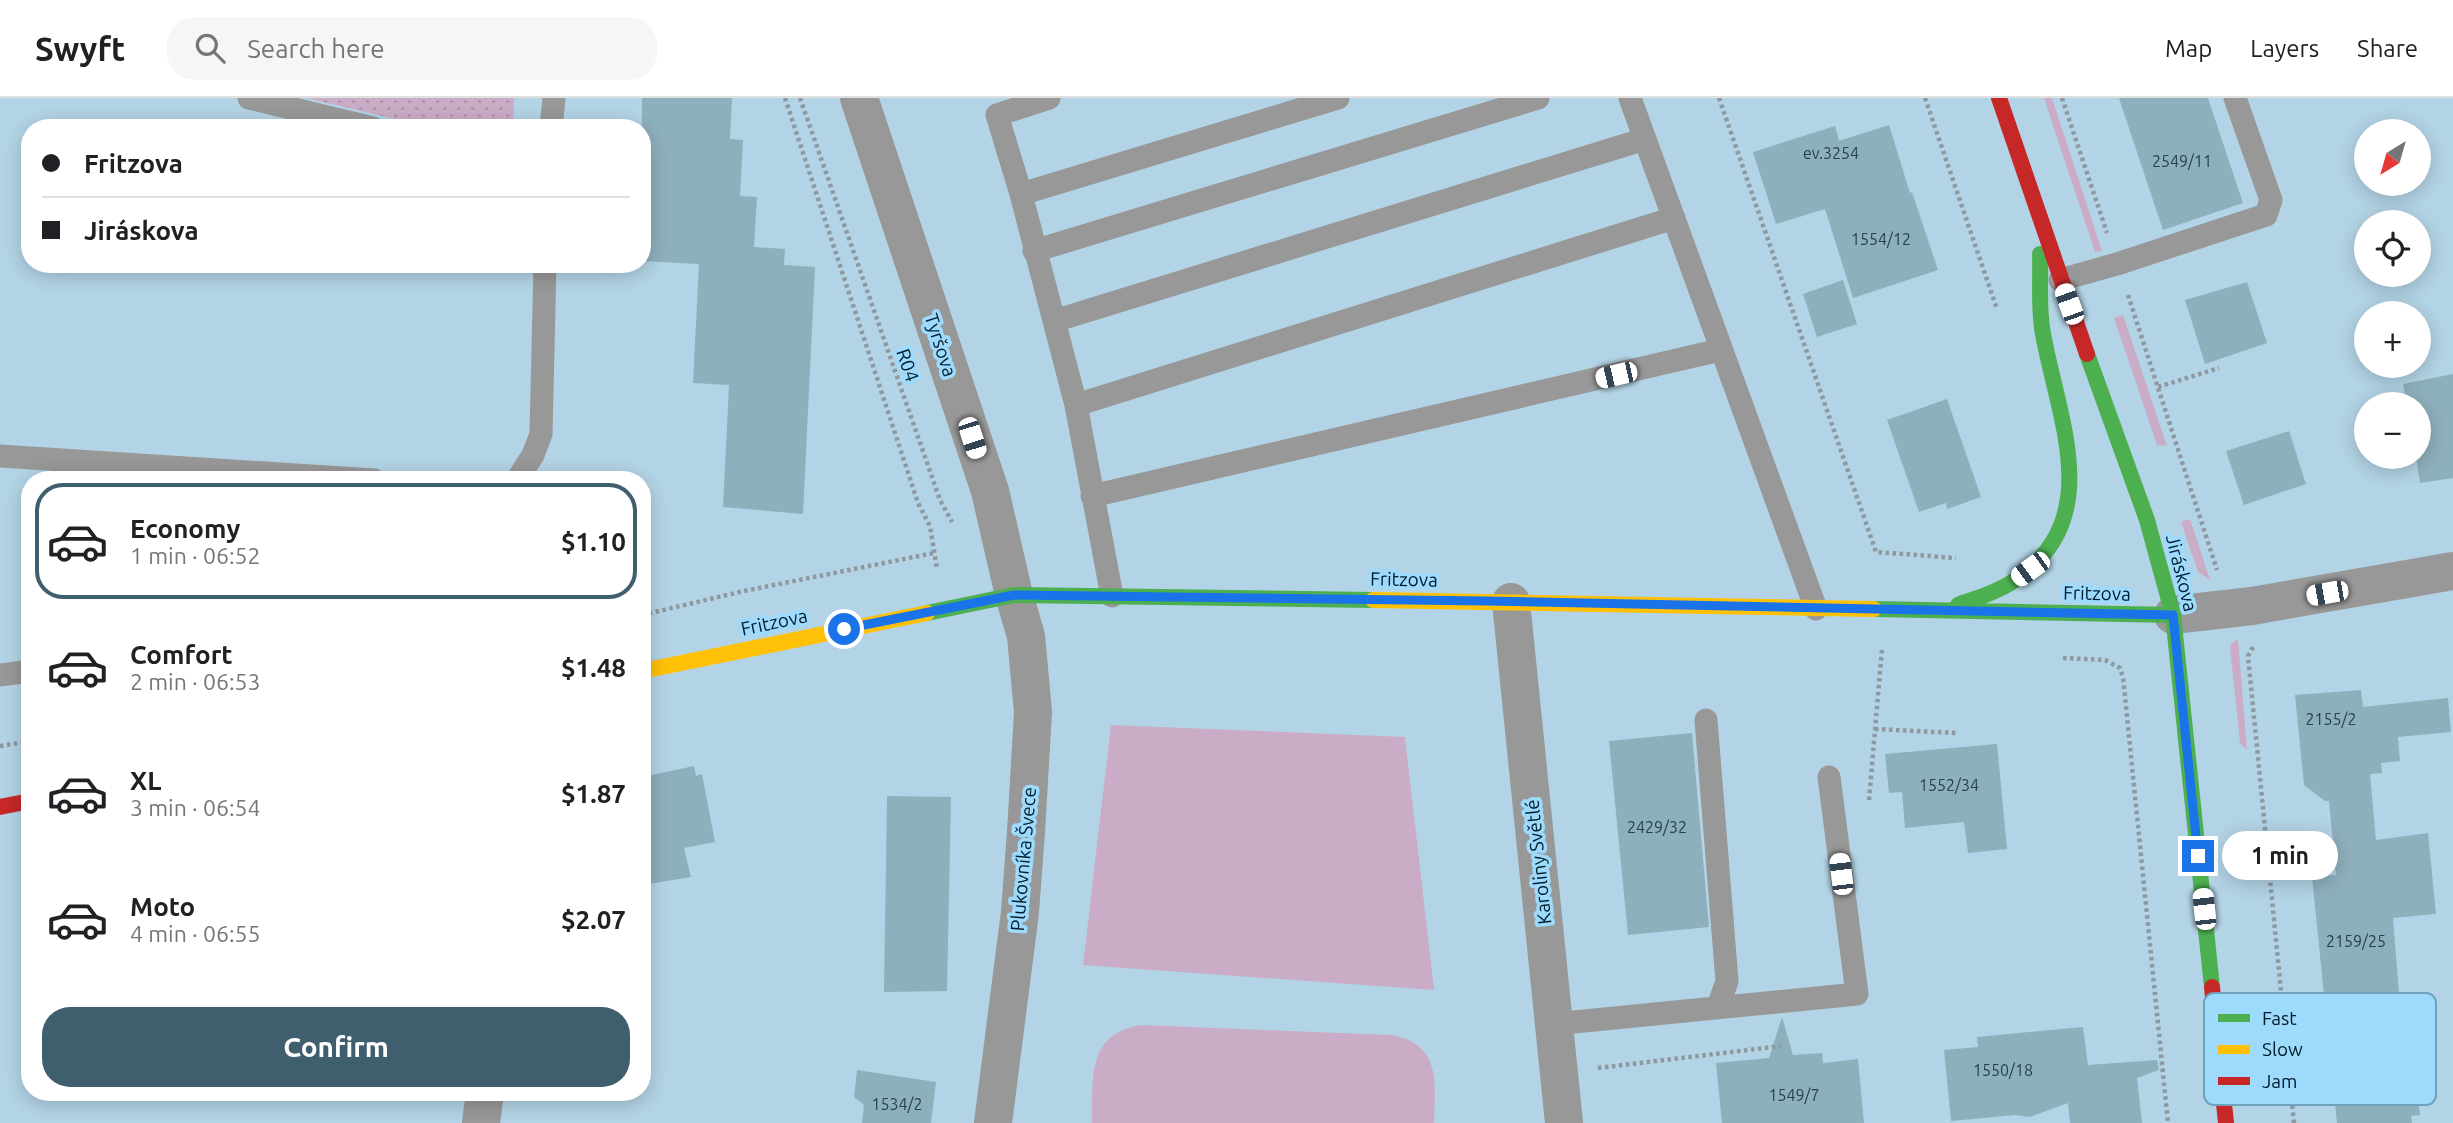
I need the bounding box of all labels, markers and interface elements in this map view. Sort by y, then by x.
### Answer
search box [167,17,657,80]
icon: search [191,29,229,67]
text: Swyft [35,30,125,67]
text: Search here [247,34,385,63]
text: Map [2165,35,2212,62]
text: Layers [2250,35,2319,62]
text: Share [2357,35,2418,62]
north arrow [2354,119,2431,196]
map controls [2354,119,2431,469]
house number: ev.3254 [1803,144,1859,162]
text: Fritzova [84,149,183,178]
house number: 2549/11 [2152,152,2212,170]
button: locate [2354,210,2431,287]
text: Jiráskova [84,216,199,245]
house number: 1554/12 [1851,230,1911,248]
car [2052,281,2087,327]
button: + [2354,301,2431,378]
street label: Tyršova [921,311,961,379]
street label: R04 [892,346,924,384]
car [1594,360,1639,390]
button: − [2354,392,2431,469]
car [956,415,989,461]
icon: car [46,510,109,573]
text: Economy [130,514,240,543]
text: $1.10 [561,527,626,556]
street label: Jiráskova [2162,532,2202,614]
text: 1 min · 06:52 [130,543,261,568]
car [2007,548,2054,590]
street label: Fritzova [1370,567,1438,591]
car [2305,579,2350,607]
street label: Fritzova [2063,581,2131,605]
street label: Fritzova [739,604,809,640]
route start [828,613,860,645]
icon: car [46,636,109,699]
text: Comfort [130,640,233,669]
text: $1.48 [561,653,626,682]
text: 2 min · 06:53 [130,669,261,694]
house number: 2155/2 [2305,710,2357,728]
icon: car [46,762,109,825]
text: XL [130,766,161,795]
house number: 1552/34 [1919,776,1979,794]
text: $1.87 [561,779,626,808]
street label: Plukovníka Švece [1006,786,1040,932]
text: 3 min · 06:54 [130,795,261,820]
street label: Karoliny Světlé [1520,798,1556,926]
house number: 2429/32 [1627,818,1687,836]
callout: 1 min [2222,832,2338,880]
route end [2182,840,2214,872]
text: 1 min [2251,843,2309,868]
car [1829,852,1854,896]
car [2192,887,2217,931]
icon: car [46,888,109,951]
text: Moto [130,892,195,921]
text: $2.07 [561,905,626,934]
text: 4 min · 06:55 [130,921,261,946]
house number: 2159/25 [2326,932,2386,950]
legend [2204,993,2436,1105]
button: Confirm [42,1007,630,1087]
text: Fast [2262,1007,2297,1029]
text: Slow [2262,1038,2303,1060]
house number: 1550/18 [1973,1061,2033,1079]
text: Jam [2262,1070,2298,1092]
house number: 1549/7 [1768,1086,1820,1104]
house number: 1534/2 [871,1095,923,1113]

